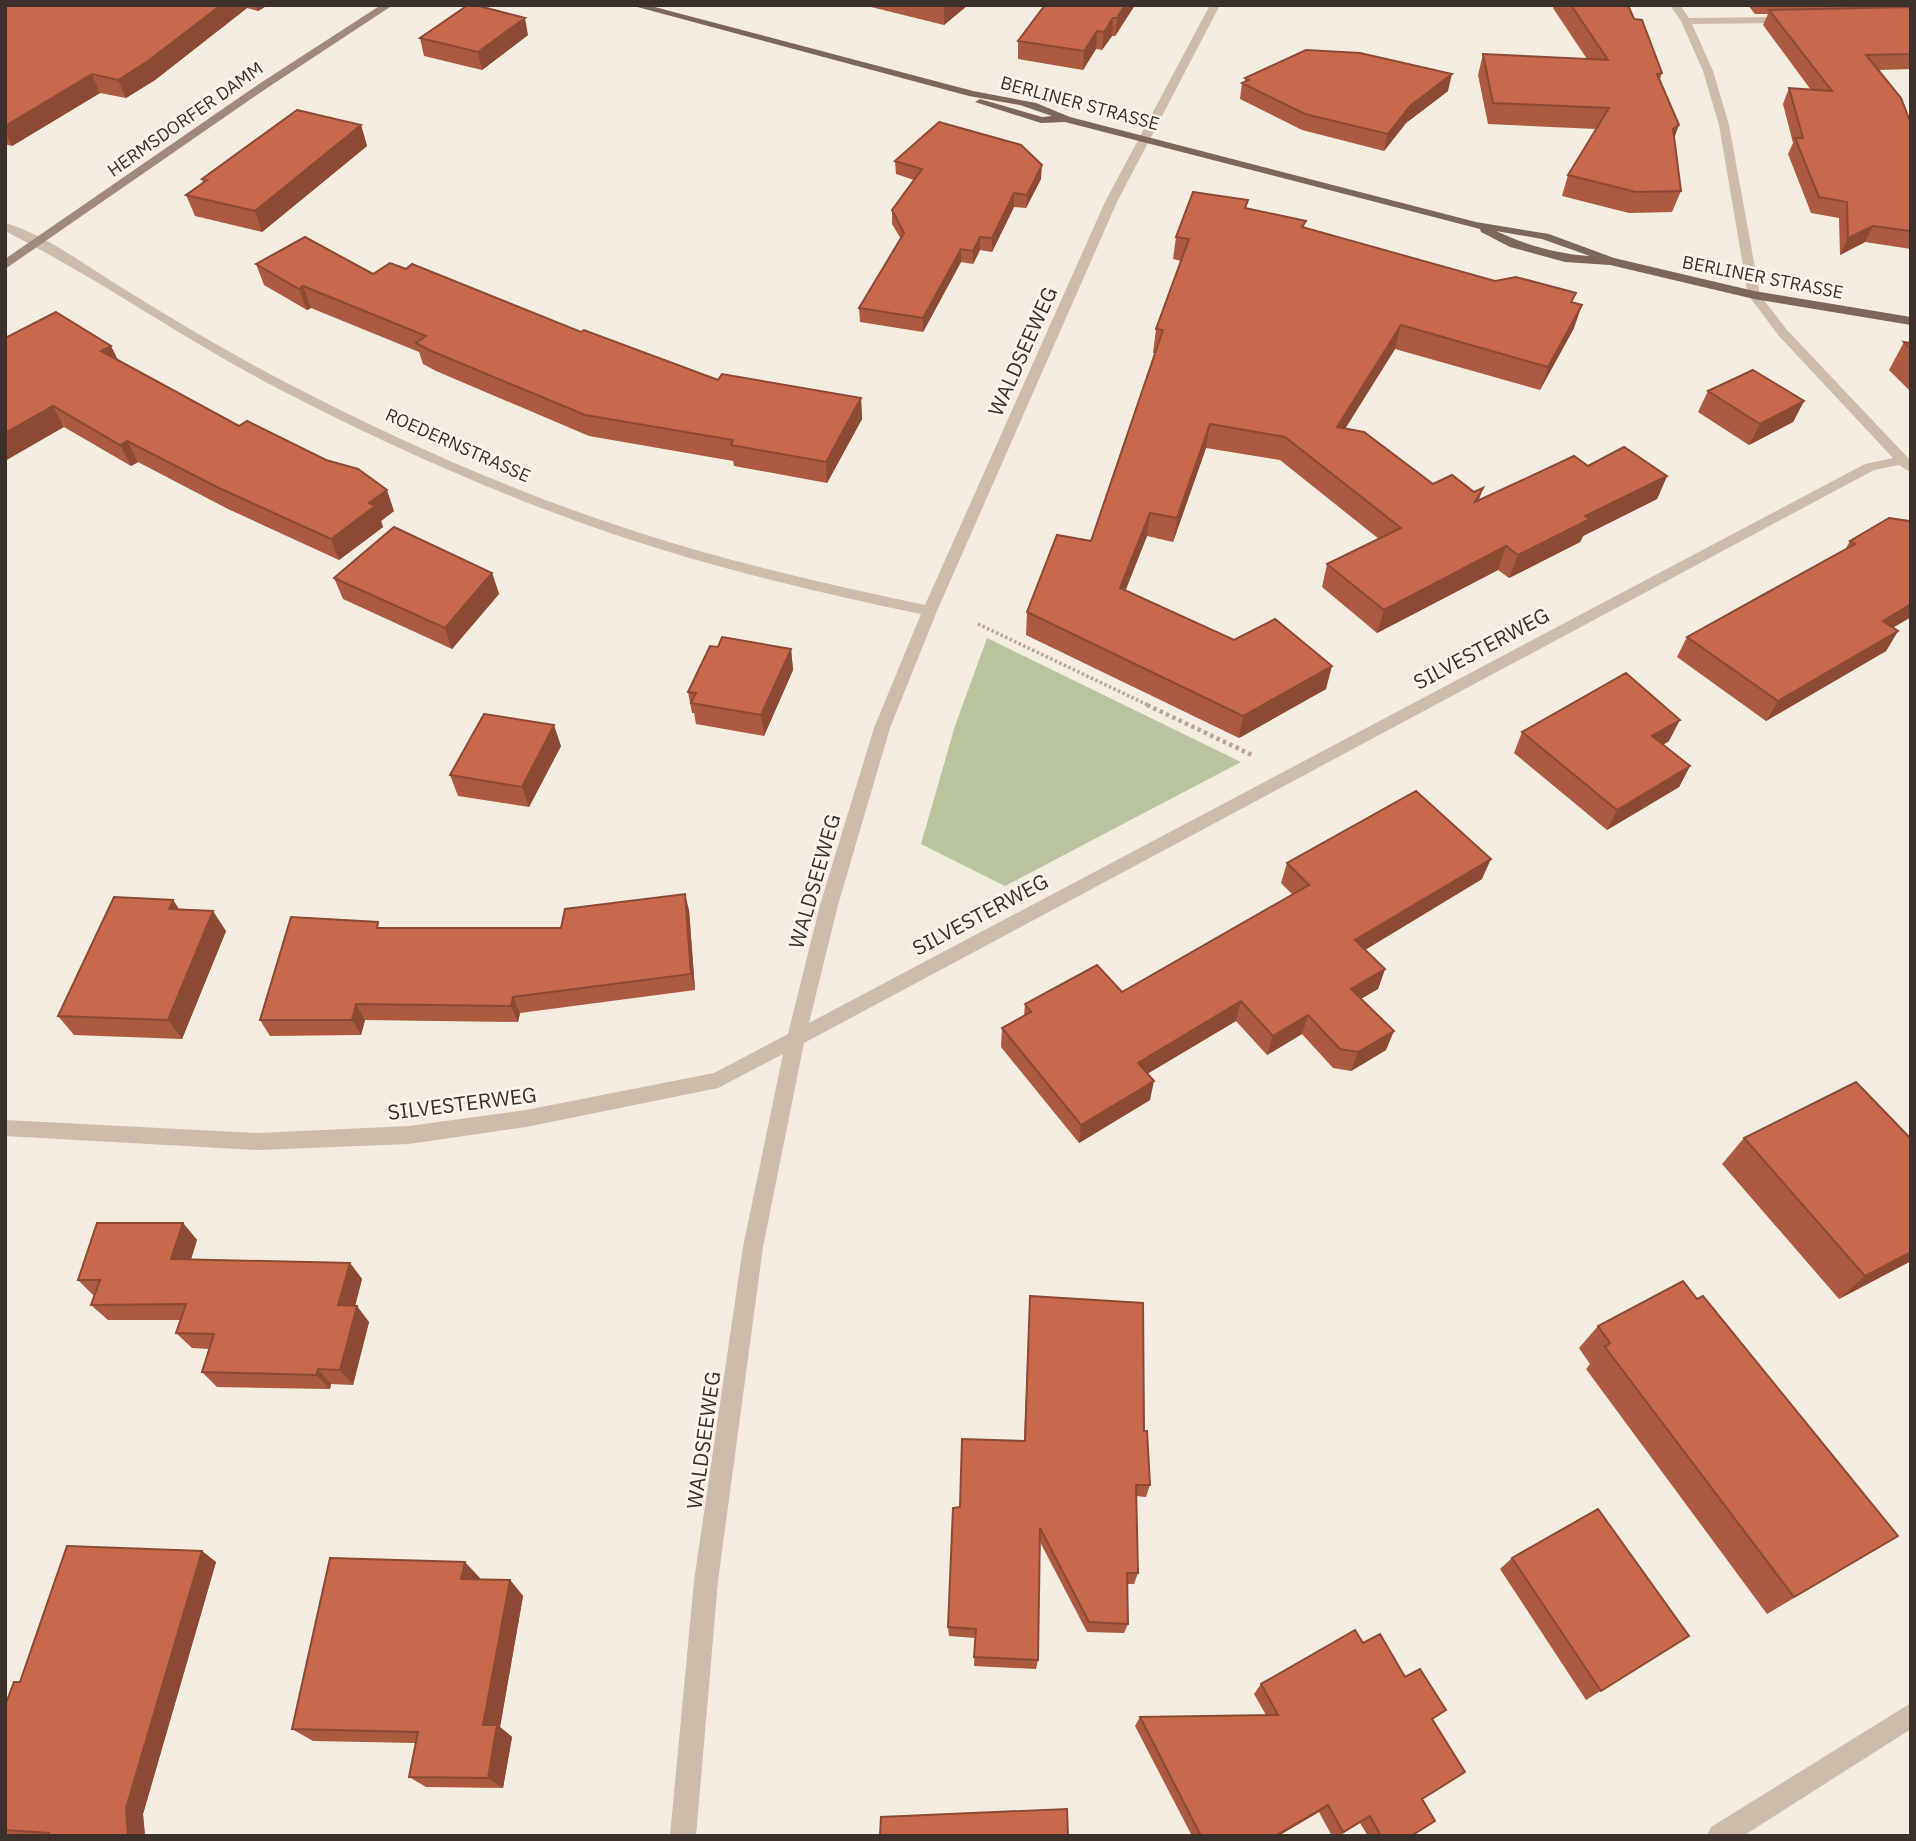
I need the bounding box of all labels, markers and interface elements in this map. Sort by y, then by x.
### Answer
street label: HERMSDORFER DAMM [103,56,267,182]
street label: BERLINER STRASSE [998,71,1162,135]
street label: BERLINER STRASSE [1680,250,1846,304]
street label: WALDSEEWEG [981,282,1063,420]
street label: ROEDERNSTRASSE [382,403,534,487]
street label: SILVESTERWEG [1408,600,1554,696]
street label: WALDSEEWEG [781,810,847,952]
street label: SILVESTERWEG [907,866,1053,962]
street label: SILVESTERWEG [386,1080,538,1126]
street label: WALDSEEWEG [679,1369,727,1511]

